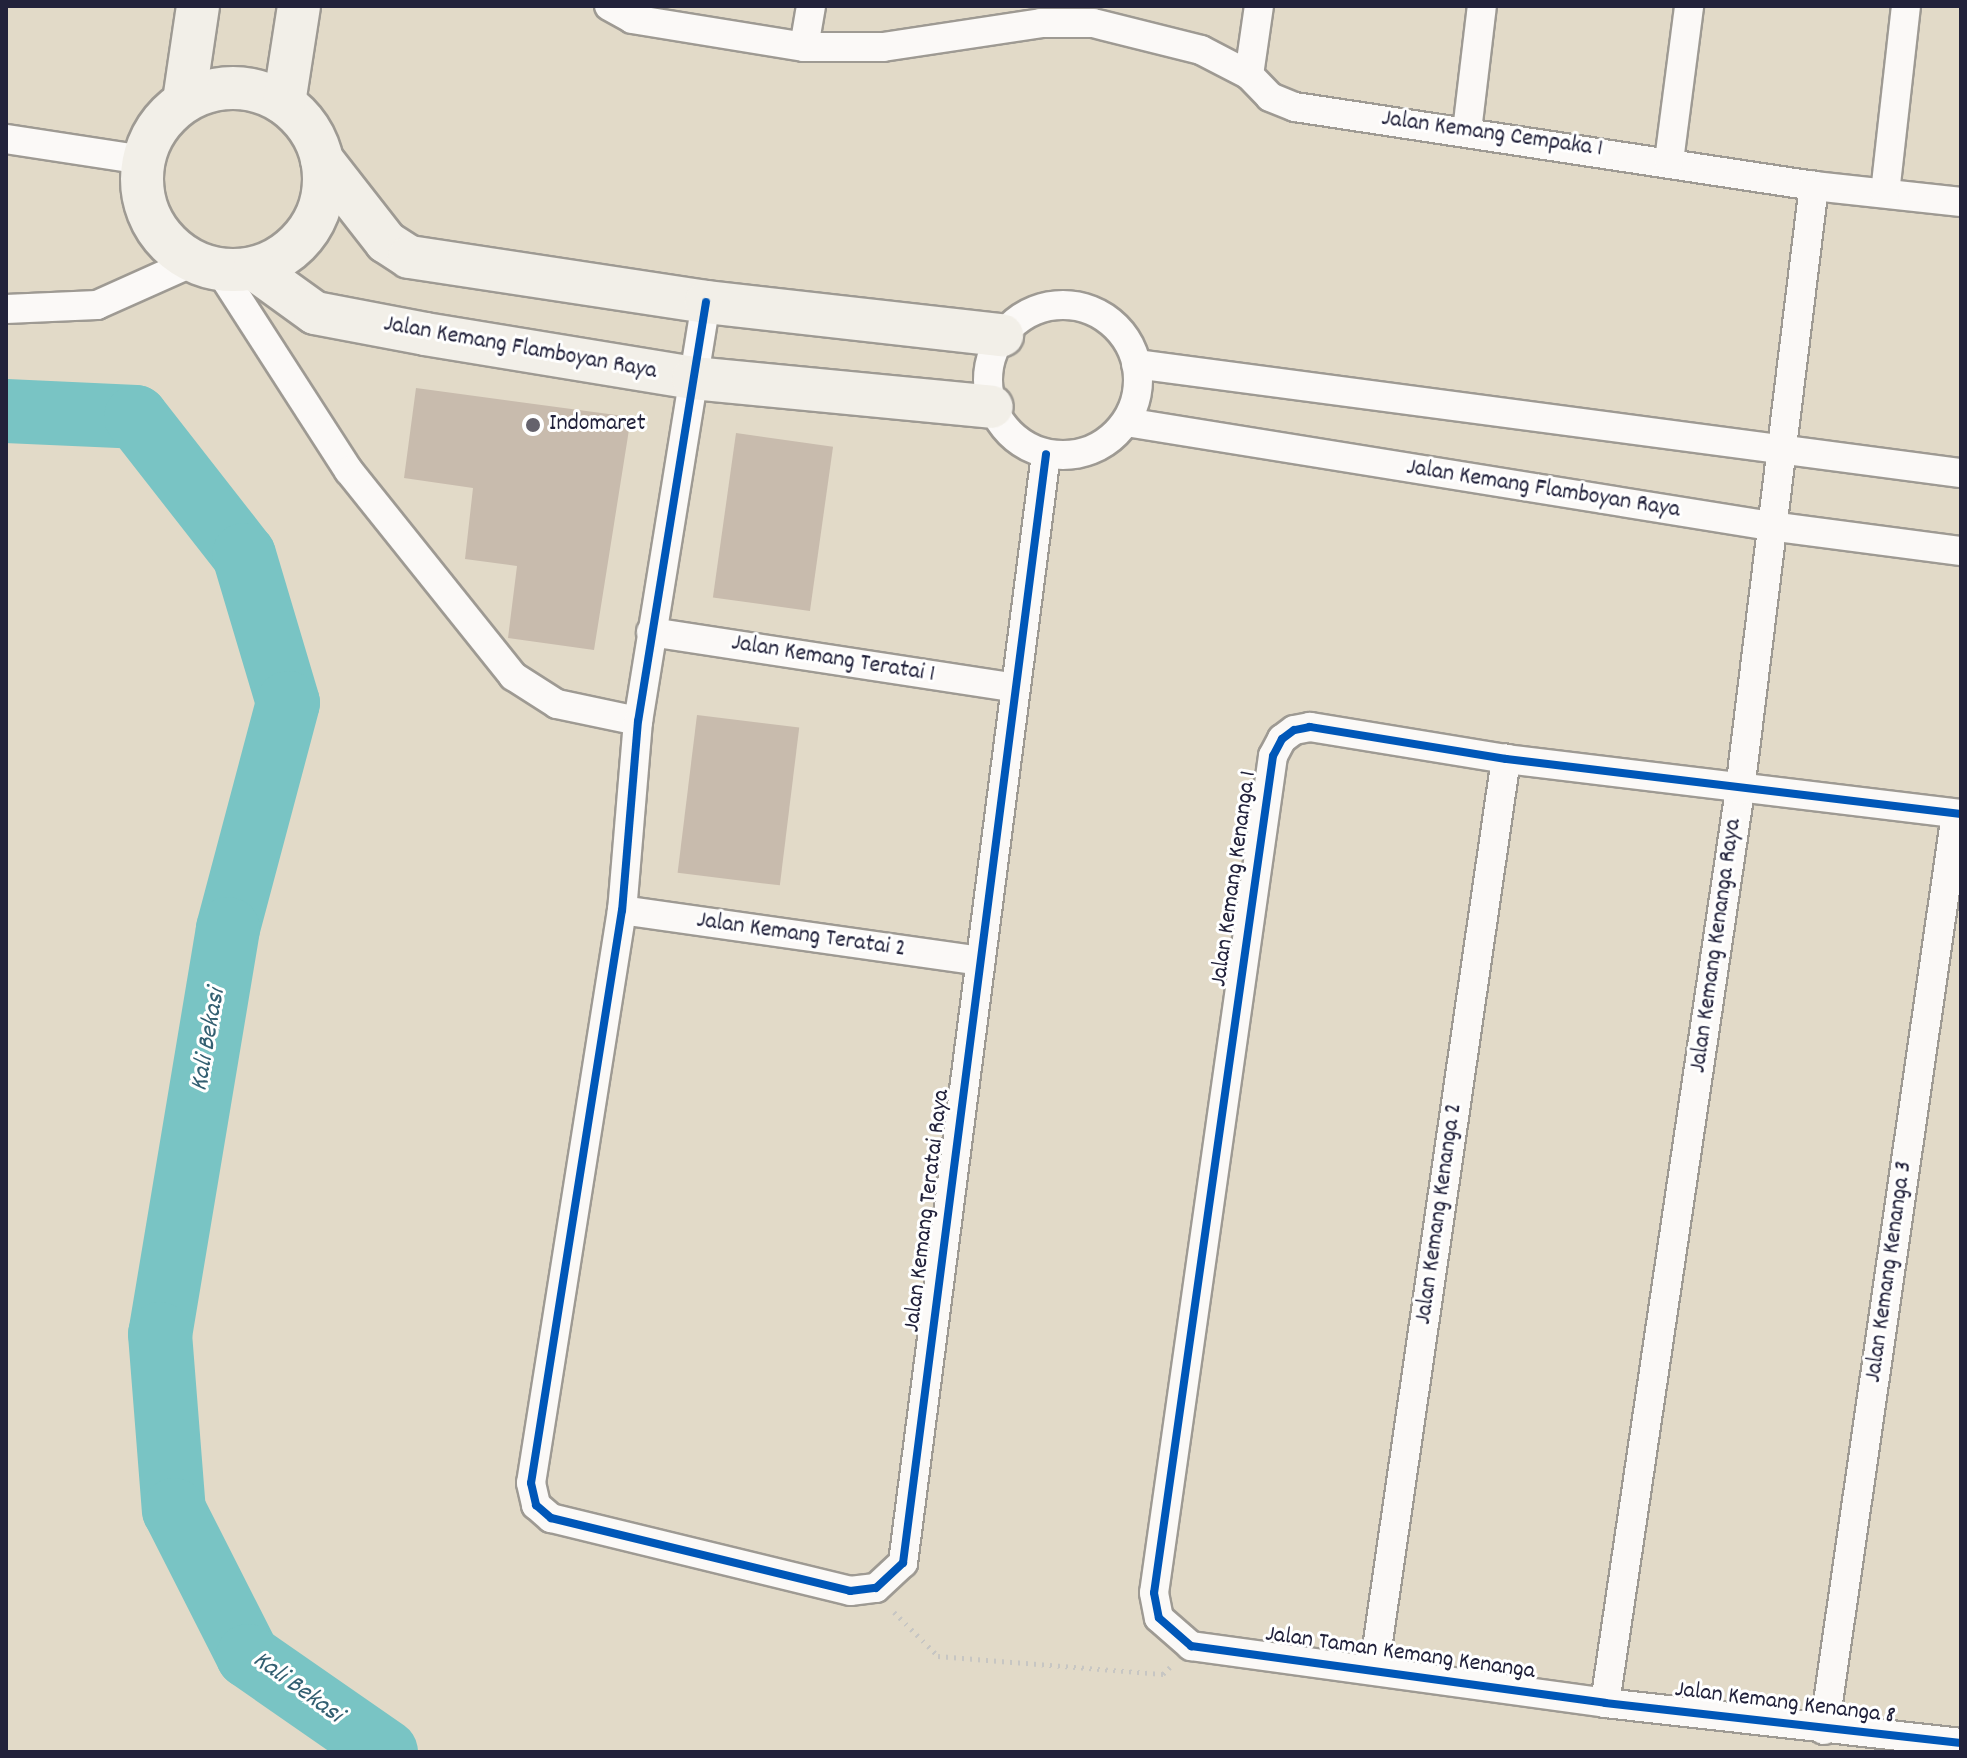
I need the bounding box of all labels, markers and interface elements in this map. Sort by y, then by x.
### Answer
street label: Jalan Kemang Cempaka 1 [1380,105,1604,165]
street label: Jalan Kemang Flamboyan Raya [381,311,659,387]
place label: Indomaret [549,411,646,439]
marker: Indomaret [524,416,542,434]
street label: Jalan Kemang Flamboyan Raya [1404,454,1682,526]
street label: Jalan Kemang Teratai 1 [729,630,937,690]
street label: Jalan Kemang Kenanga 1 [1206,769,1264,989]
street label: Jalan Kemang Kenanga Raya [1685,817,1749,1075]
street label: Jalan Kemang Teratai 2 [695,907,907,965]
water label: Kali Bekasi [185,986,233,1094]
street label: Jalan Kemang Teratai Raya [899,1088,957,1334]
street label: Jalan Kemang Kenanga 2 [1410,1102,1470,1326]
street label: Jalan Kemang Kenanga 3 [1860,1160,1920,1384]
street label: Jalan Taman Kemang Kenanga [1263,1621,1537,1687]
water label: Kali Bekasi [246,1645,348,1731]
street label: Jalan Kemang Kenanga 8 [1673,1676,1897,1732]

